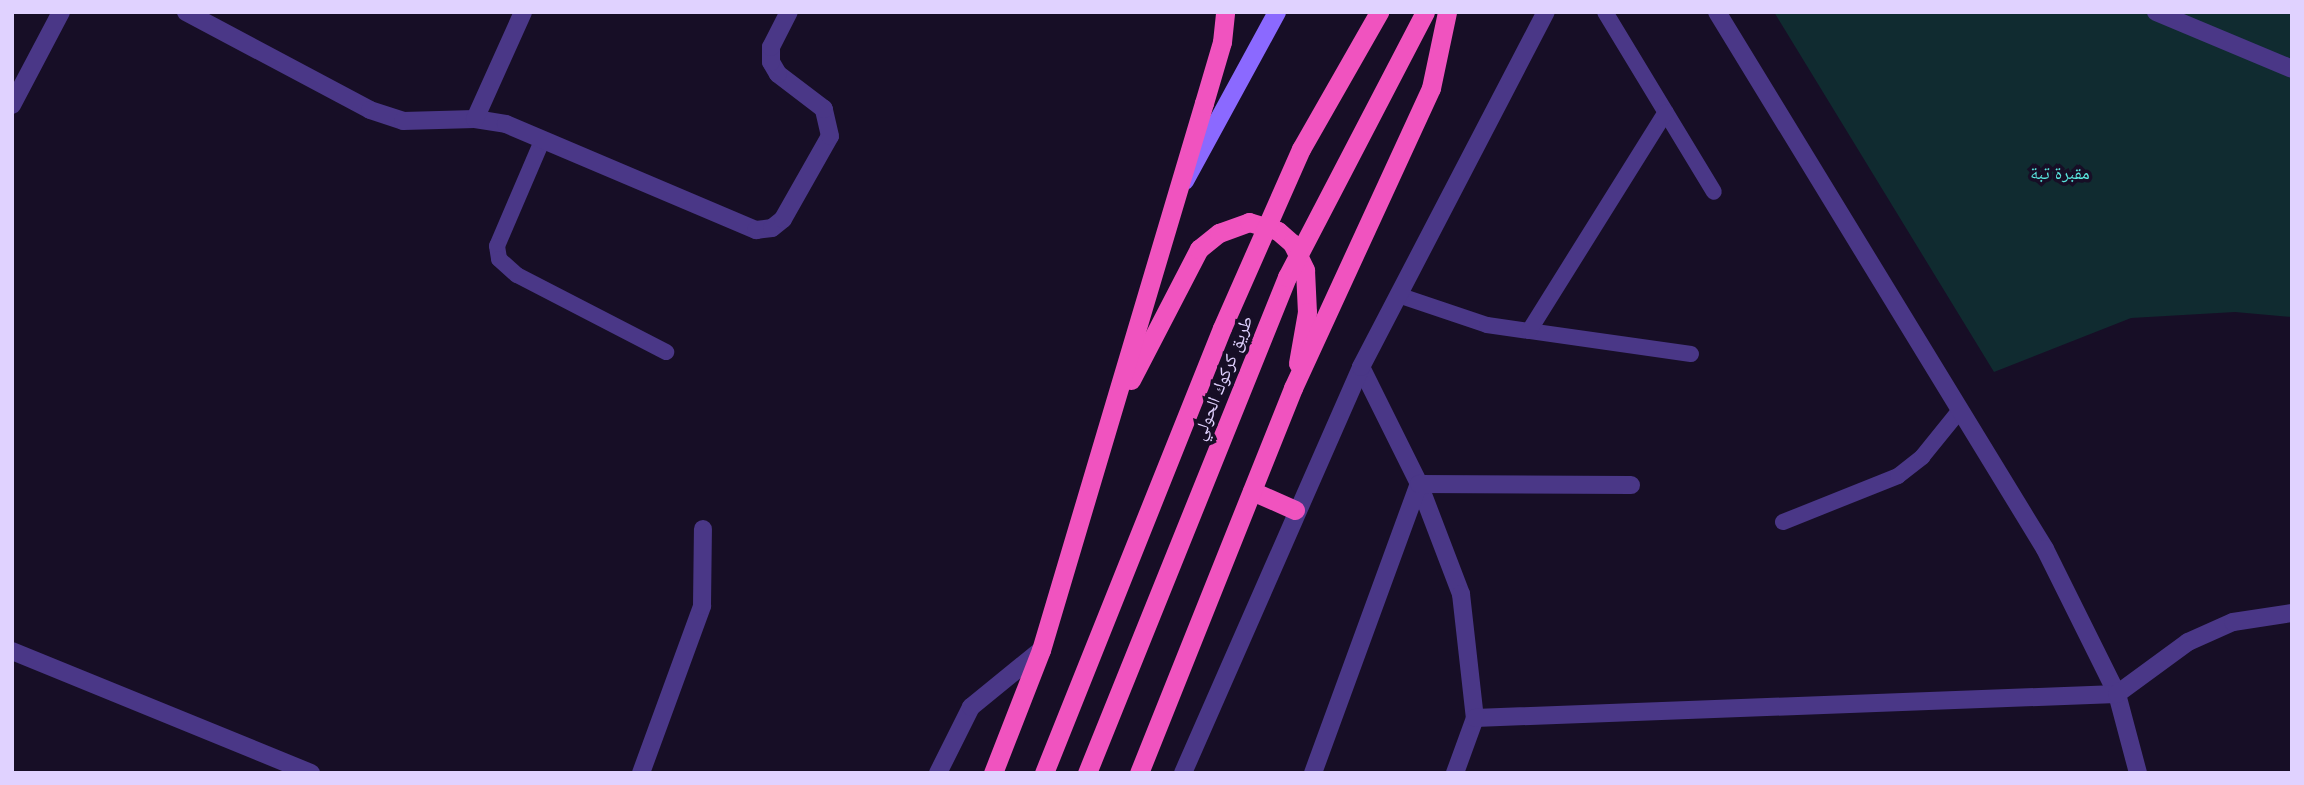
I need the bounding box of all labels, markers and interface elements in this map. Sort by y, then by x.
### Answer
park label: مقبرة تبة [2030,162,2090,184]
street label: طريق كركوك الحولي [1188,313,1258,443]

